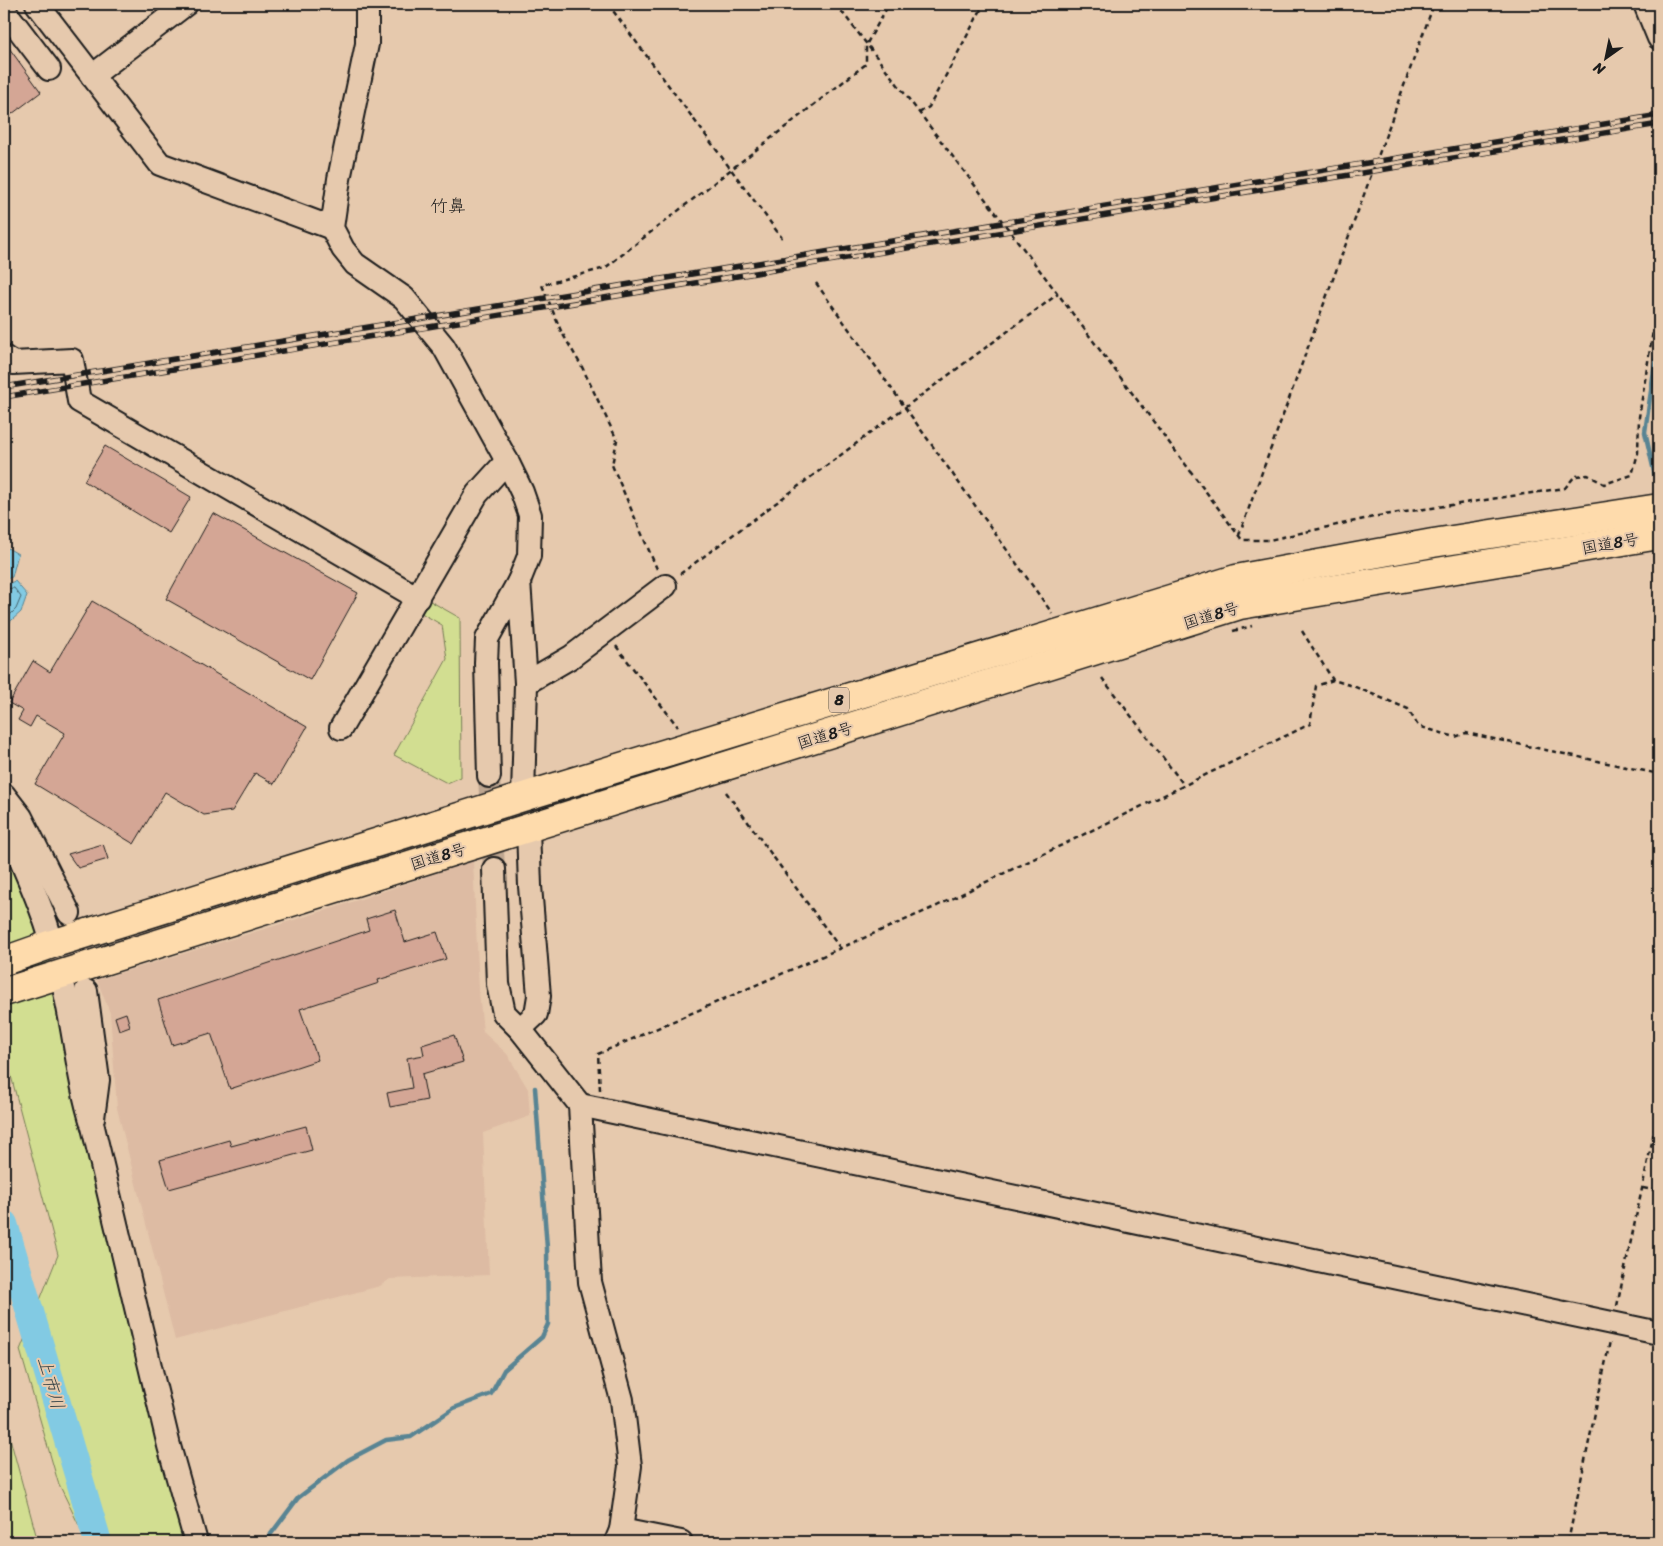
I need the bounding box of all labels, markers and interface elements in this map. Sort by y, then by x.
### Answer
north arrow [1580,32,1630,82]
text: N [1588,55,1611,82]
district label: 竹鼻 [430,190,466,222]
street label: 国道8号 [1579,524,1641,563]
street label: 国道8号 [1179,593,1243,638]
road number: 8 [829,688,849,712]
street label: 国道8号 [793,713,857,758]
street label: 国道8号 [406,834,470,879]
water label: 上市川 [28,1353,74,1413]

